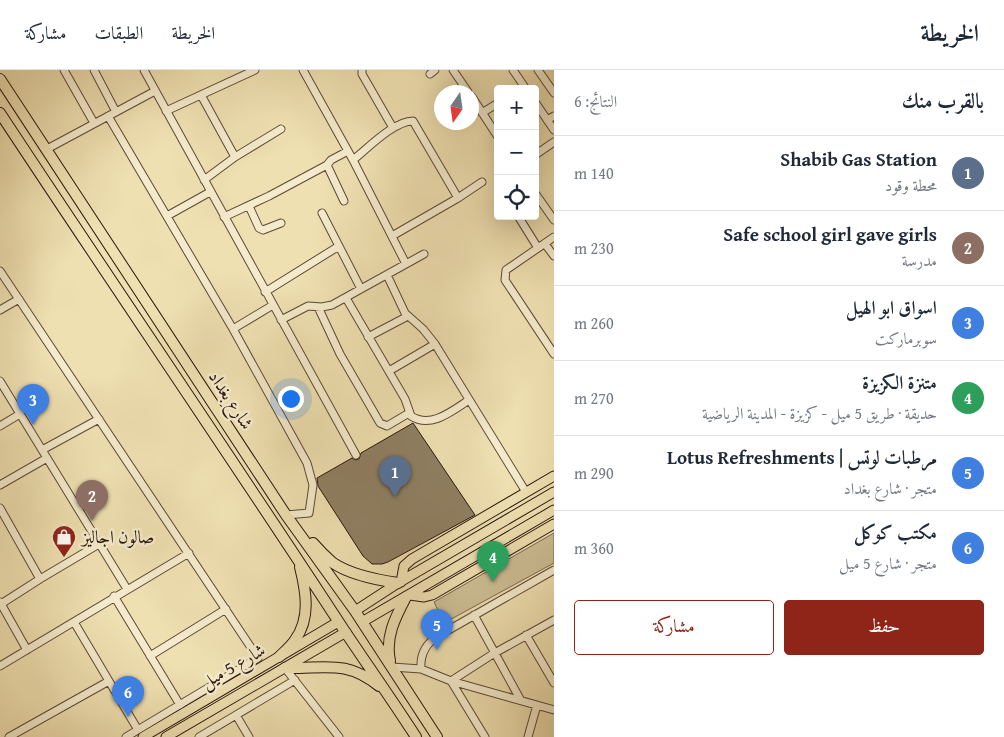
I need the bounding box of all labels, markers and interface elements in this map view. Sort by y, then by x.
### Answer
text: الخريطة [921,15,979,50]
text: مشاركة [25,19,66,46]
text: الطبقات [94,19,143,46]
text: الخريطة [171,19,215,46]
north arrow [434,85,479,130]
map controls [494,85,539,220]
button: + [494,85,539,130]
text: بالقرب منك [902,85,984,116]
text: النتائج: 6 [574,89,617,113]
button: − [494,130,539,175]
text: Shabib Gas Station [780,145,937,173]
text: 140 m [574,161,614,185]
text: 1 [964,161,972,185]
text: محطة وقود [885,173,937,197]
button: locate [494,175,539,220]
text: Safe school girl gave girls [723,220,937,248]
text: 230 m [574,236,614,260]
text: 2 [964,236,972,260]
text: مدرسة [902,248,937,272]
text: اسواق ابو الهيل [846,293,937,321]
text: 260 m [574,311,614,335]
text: 3 [964,311,972,335]
text: سوبرماركت [875,326,937,350]
street label: شارع بغداد [201,365,261,436]
text: متنزة الكزيزة [862,368,937,396]
pin: 3 [17,384,49,425]
your location [278,386,304,412]
text: 270 m [574,386,614,410]
text: 4 [964,386,972,410]
text: حديقة · طريق 5 ميل - كزيزة - المدينة الرياضية [702,401,937,425]
text: مرطبات لوتس | Lotus Refreshments [667,443,937,471]
pin: 1 [379,456,411,497]
text: 290 m [574,461,614,485]
text: 5 [964,461,972,485]
text: متجر · شارع بغداد [844,476,937,500]
pin: 2 [76,480,108,521]
text: مكتب كوكل [854,518,937,546]
place label: صالون اجاليز [80,523,154,550]
shop icon: صالون اجاليز [51,524,77,558]
text: 360 m [574,536,614,560]
text: 6 [964,536,972,560]
pin: 4 [477,541,509,582]
text: متجر · شارع 5 ميل [839,551,937,575]
button: مشاركة [574,600,774,655]
button: حفظ [784,600,984,655]
pin: 5 [421,609,453,650]
street label: شارع 5 ميل [195,636,271,697]
pin: 6 [112,676,144,717]

